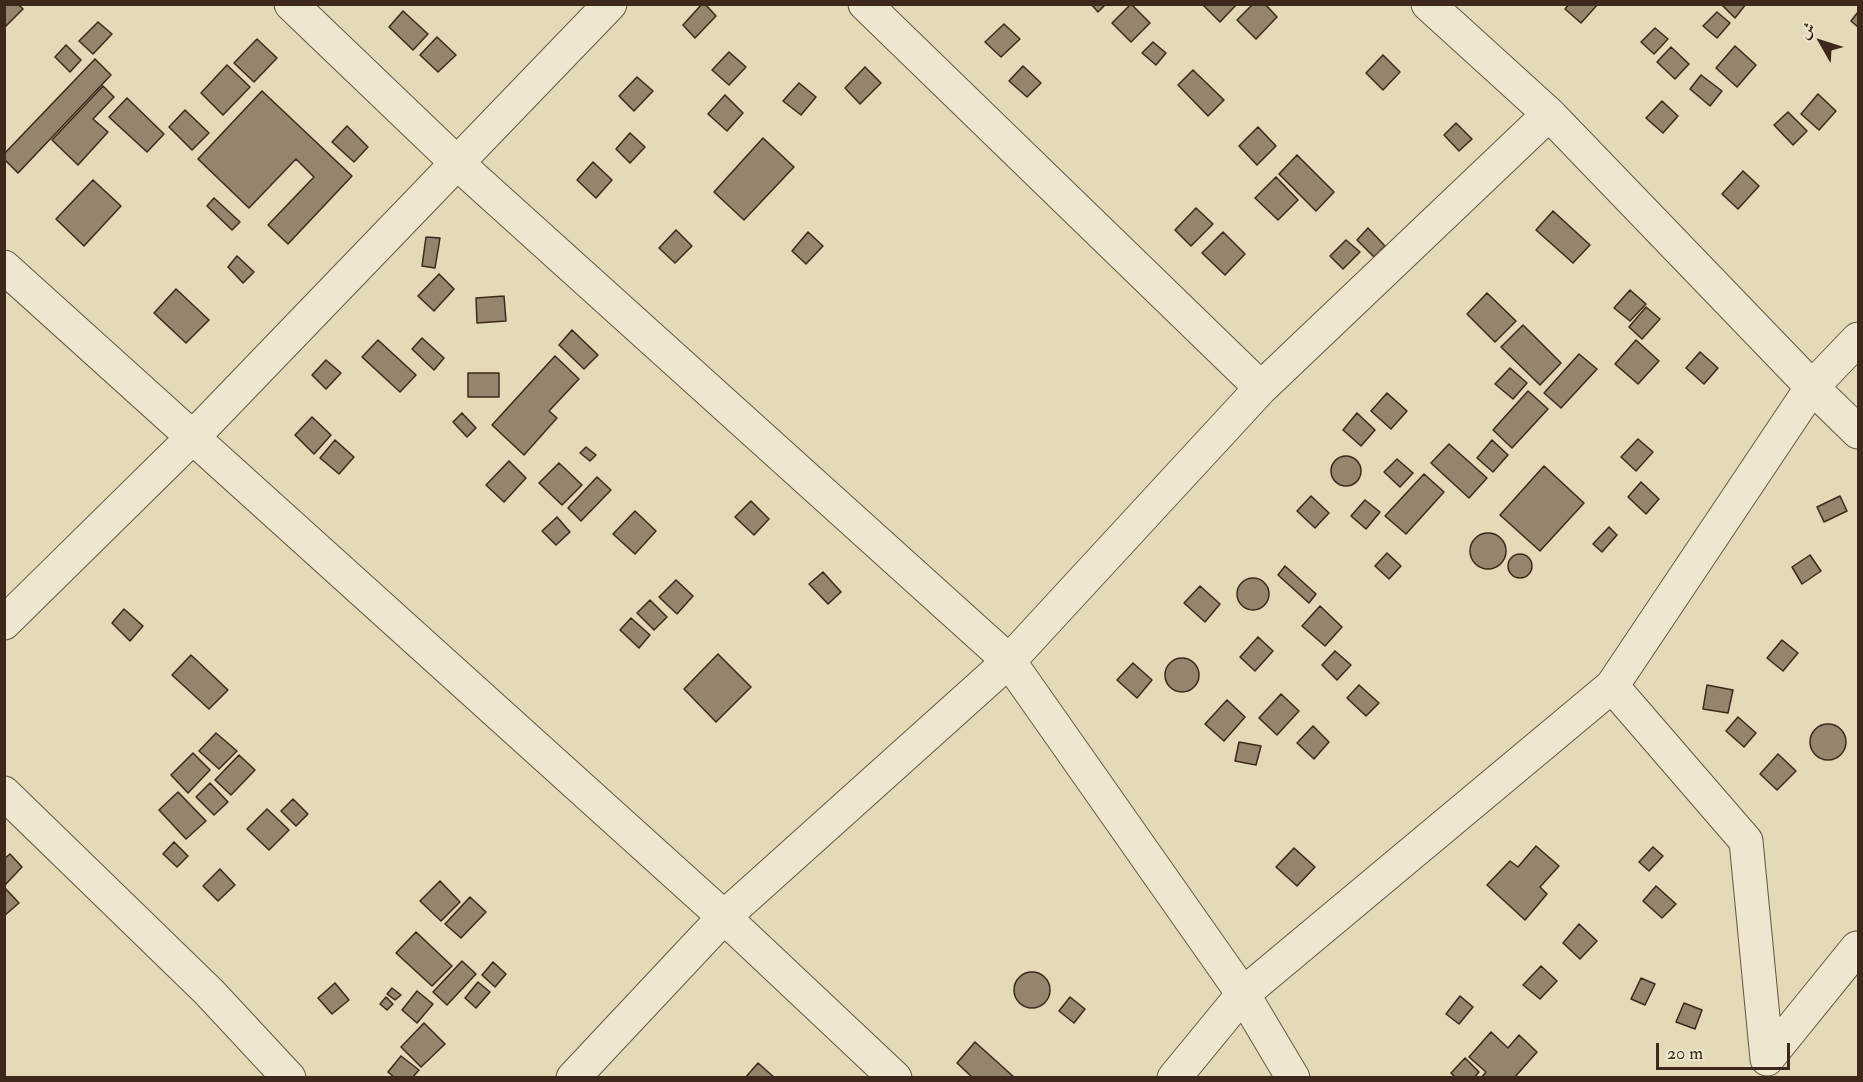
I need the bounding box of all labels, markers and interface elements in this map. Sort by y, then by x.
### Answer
north arrow [1791,12,1851,72]
text: ش [1794,18,1820,43]
scale bar [1659,1031,1792,1069]
text: 20 m [1667,1042,1703,1065]

